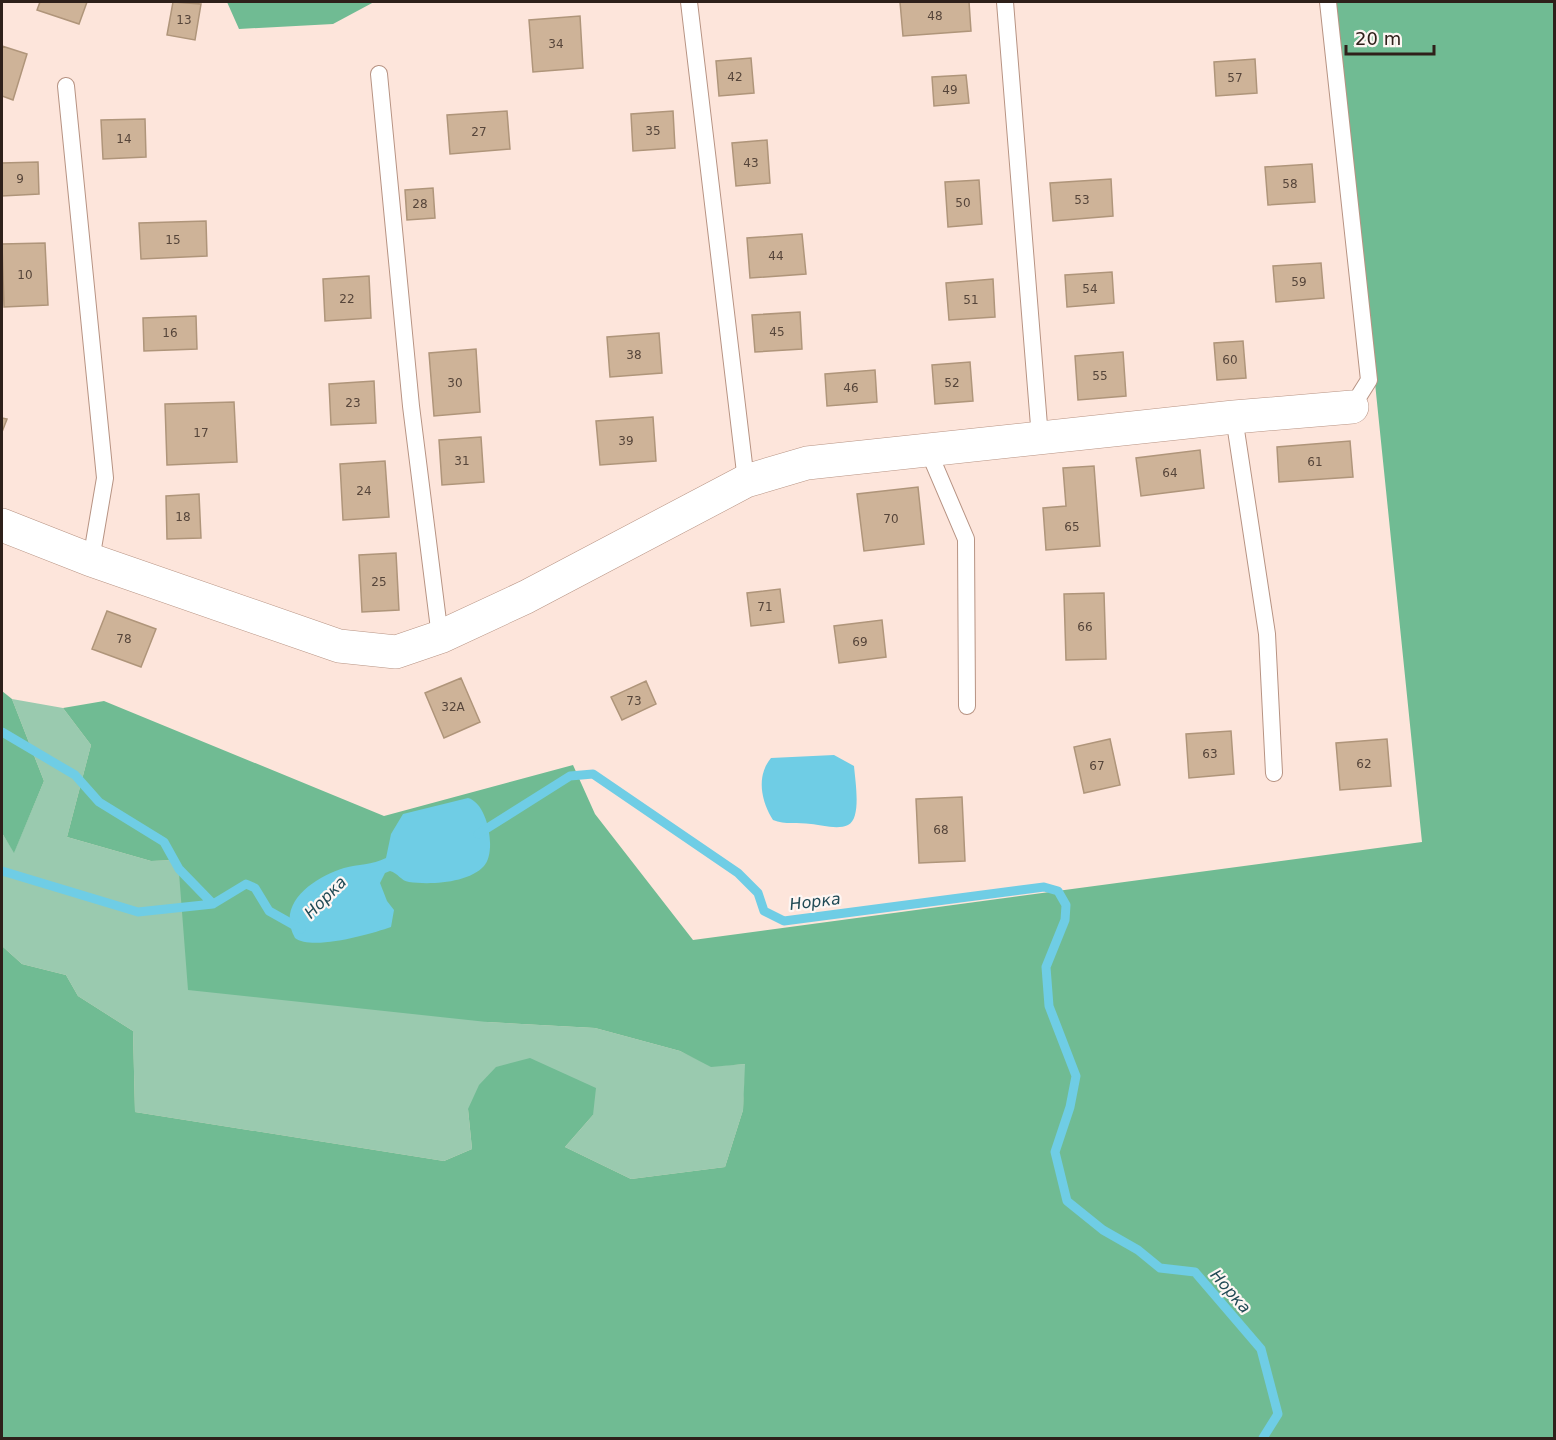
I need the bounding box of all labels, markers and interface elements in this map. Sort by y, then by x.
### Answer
house number: 48 [927,9,943,23]
house number: 13 [176,13,192,27]
scale bar [1346,18,1434,56]
text: 20 m [1355,28,1401,49]
house number: 34 [548,37,564,51]
house number: 42 [727,70,743,84]
house number: 57 [1227,71,1243,85]
house number: 49 [942,83,958,97]
house number: 35 [645,124,661,138]
house number: 27 [471,125,487,139]
house number: 14 [116,132,132,146]
house number: 43 [743,156,759,170]
house number: 9 [16,172,24,186]
house number: 58 [1282,177,1298,191]
house number: 53 [1074,193,1090,207]
house number: 50 [955,196,971,210]
house number: 28 [412,197,428,211]
house number: 15 [165,233,181,247]
house number: 44 [768,249,784,263]
house number: 10 [17,268,33,282]
house number: 59 [1291,275,1307,289]
house number: 54 [1082,282,1098,296]
house number: 22 [339,292,355,306]
house number: 51 [963,293,979,307]
house number: 45 [769,325,785,339]
house number: 16 [162,326,178,340]
house number: 38 [626,348,642,362]
house number: 60 [1222,353,1238,367]
house number: 55 [1092,369,1108,383]
house number: 30 [447,376,463,390]
house number: 52 [944,376,960,390]
house number: 46 [843,381,859,395]
house number: 23 [345,396,361,410]
house number: 17 [193,426,209,440]
house number: 39 [618,434,634,448]
house number: 31 [454,454,470,468]
house number: 61 [1307,455,1323,469]
house number: 64 [1162,466,1178,480]
house number: 24 [356,484,372,498]
house number: 18 [175,510,191,524]
house number: 70 [883,512,899,526]
house number: 65 [1064,520,1080,534]
house number: 25 [371,575,387,589]
house number: 71 [757,600,773,614]
house number: 66 [1077,620,1093,634]
house number: 78 [116,632,132,646]
house number: 69 [852,635,868,649]
house number: 73 [626,694,642,708]
house number: 32А [441,700,466,714]
house number: 63 [1202,747,1218,761]
house number: 62 [1356,757,1372,771]
house number: 67 [1089,759,1105,773]
house number: 68 [933,823,949,837]
water label: Норка [300,872,350,922]
water label: Норка [788,889,842,914]
water label: Норка [1207,1266,1255,1317]

